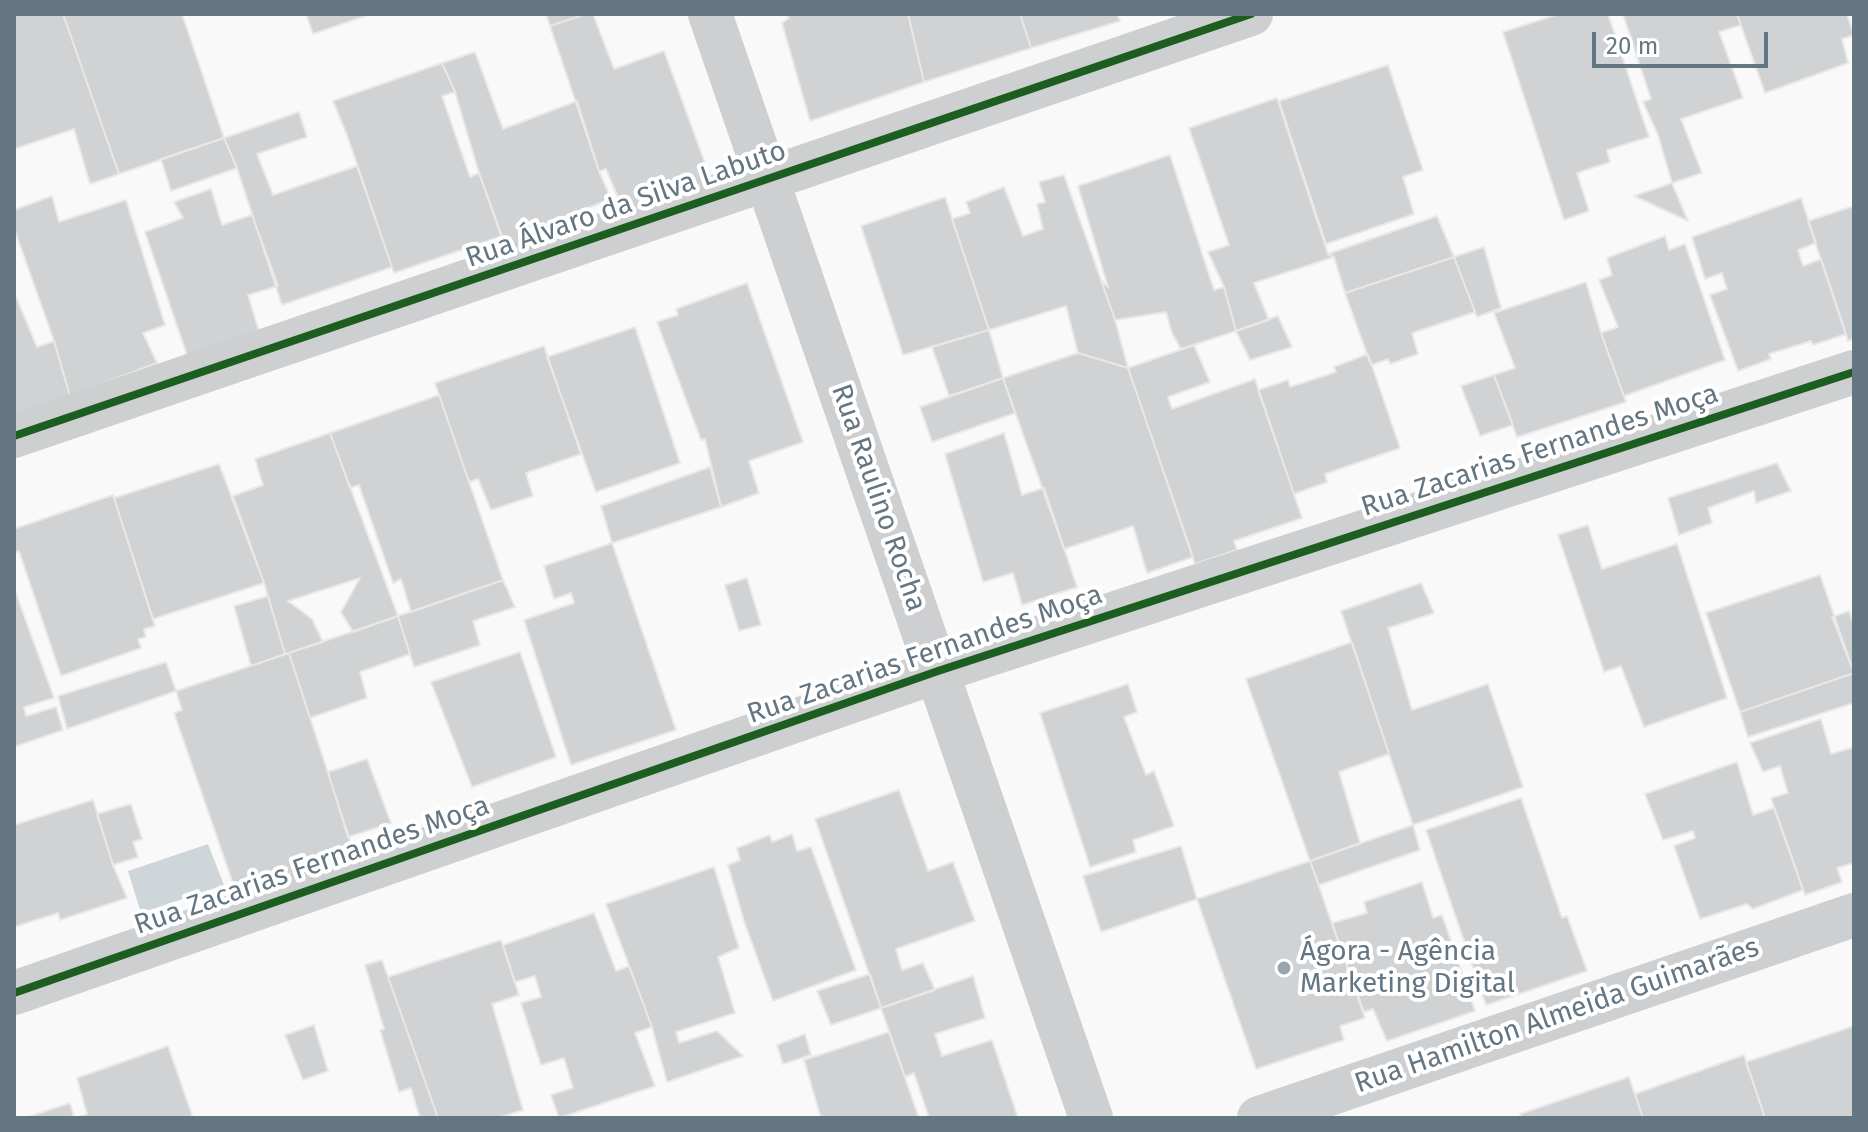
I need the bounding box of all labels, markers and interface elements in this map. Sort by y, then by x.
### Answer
scale bar [1596,16,1772,66]
text: 20 m [1606,32,1658,60]
street label: Rua Álvaro da Silva Labuto [461,134,791,276]
street label: Rua Zacarias Fernandes Moça [1357,377,1723,525]
street label: Rua Raulino Rocha [823,380,933,616]
street label: Rua Zacarias Fernandes Moça [743,578,1107,732]
street label: Rua Zacarias Fernandes Moça [130,789,494,943]
street label: Rua Hamilton Almeida Guimarães [1350,931,1764,1101]
place label: Ágora - Agência Marketing Digital [1300,935,1515,1001]
marker: Ágora - Agência Marketing Digital [1275,959,1293,977]

